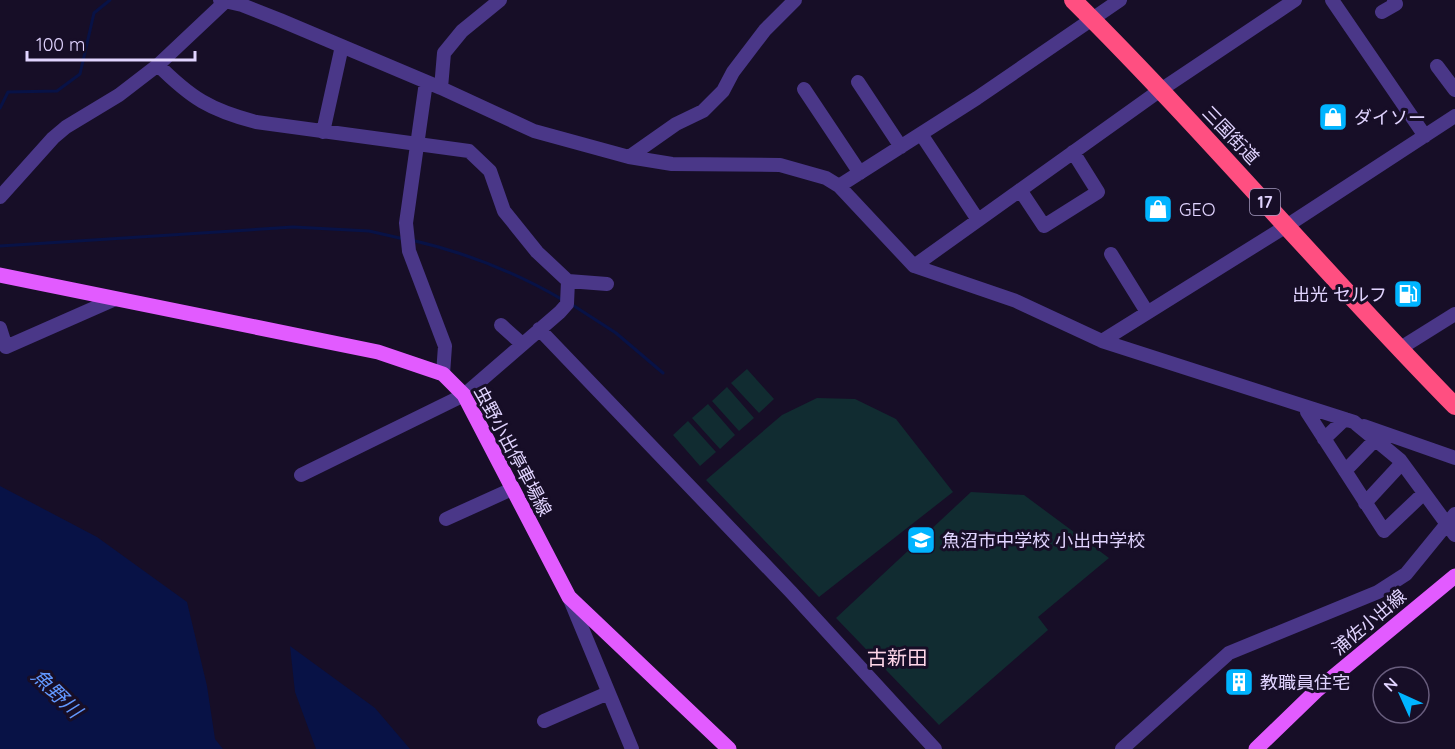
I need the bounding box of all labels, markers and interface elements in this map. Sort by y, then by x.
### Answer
scale bar [27,24,195,62]
text: 100 m [36,33,85,56]
street label: 三国街道 [1198,101,1264,169]
shop icon: ダイソー [1317,101,1349,133]
place label: ダイソー [1354,106,1426,129]
road number: 17 [1250,189,1280,215]
shop icon: GEO [1142,193,1174,225]
place label: GEO [1179,198,1216,221]
fuel station icon: 出光 セルフ [1392,278,1424,310]
place label: 出光 セルフ [1292,283,1387,306]
street label: 虫野小出停車場線 [469,382,557,520]
school or university icon: 魚沼市中学校 小出中学校 [905,524,937,556]
place label: 魚沼市中学校 小出中学校 [942,529,1145,552]
street label: 浦佐小出線 [1327,584,1411,660]
district label: 古新田 [867,645,927,670]
water label: 魚野川 [27,663,89,724]
north arrow [1371,665,1431,725]
building icon: 教職員住宅 [1223,666,1255,698]
place label: 教職員住宅 [1260,671,1350,694]
text: N [1379,673,1402,696]

